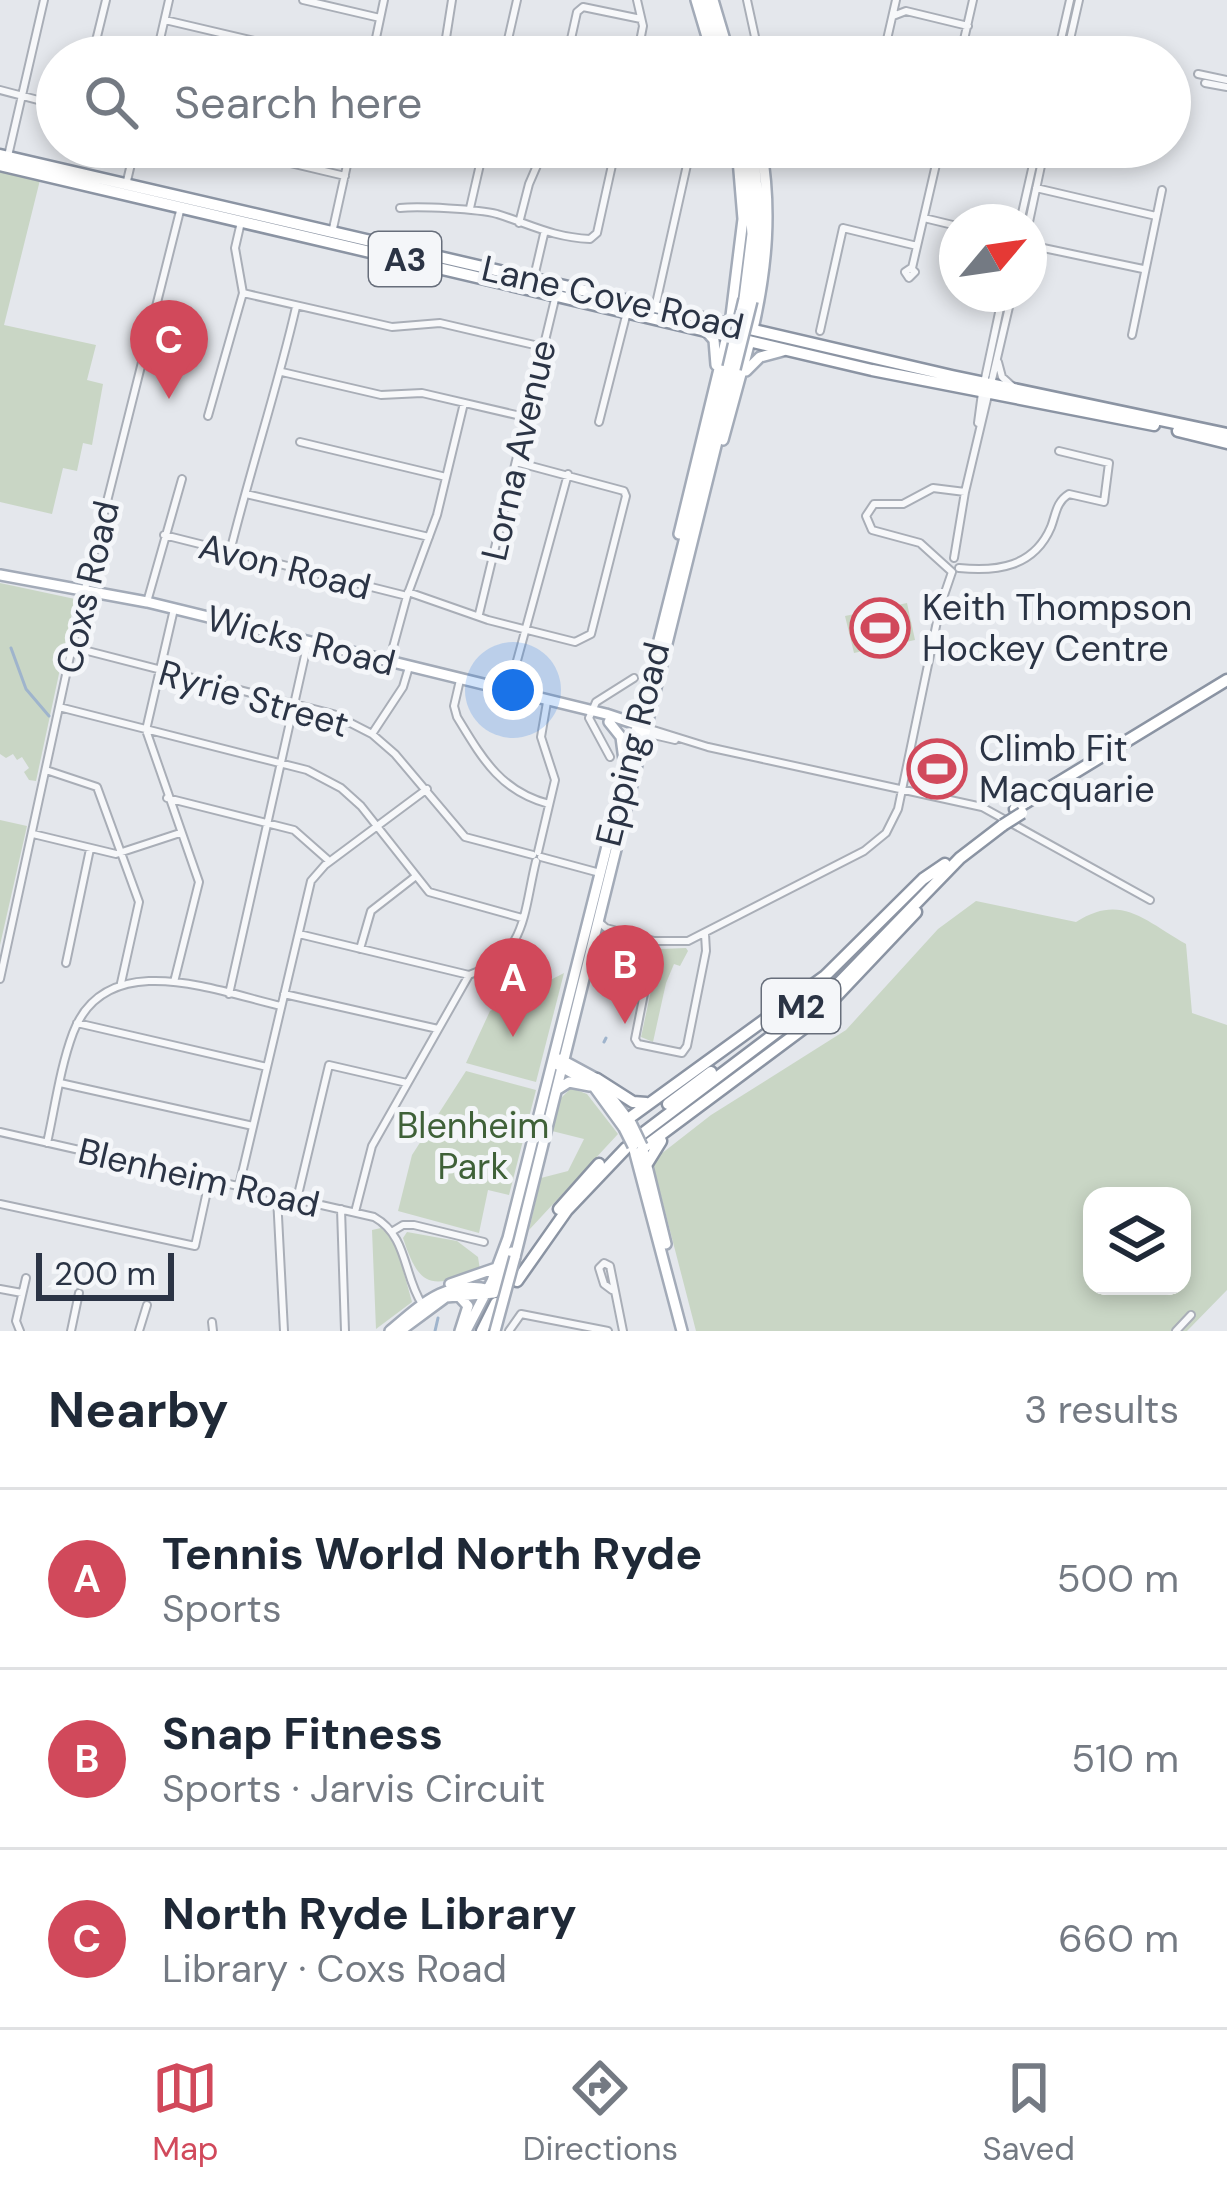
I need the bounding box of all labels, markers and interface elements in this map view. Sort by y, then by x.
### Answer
search box [36,36,1191,168]
icon: search [78,69,144,135]
text: Search here [174,73,422,132]
north arrow [939,204,1047,312]
road number: A3 [369,232,441,286]
street label: Lane Cove Road [477,245,748,350]
pin: C [130,300,208,399]
street label: Lorna Avenue [470,335,567,565]
street label: Coxs Road [45,496,130,678]
street label: Avon Road [194,522,376,611]
place label: Keith Thompson Hockey Centre [922,584,1192,672]
street label: Wicks Road [202,594,400,687]
sports icon: Keith Thompson Hockey Centre [849,597,911,659]
street label: Epping Road [584,637,680,851]
street label: Ryrie Street [153,649,354,748]
your location [483,660,543,720]
place label: Climb Fit Macquarie [979,725,1155,813]
sports icon: Climb Fit Macquarie [906,738,968,800]
pin: B [586,925,664,1024]
pin: A [474,938,552,1037]
road number: M2 [762,979,840,1033]
park label: Blenheim Park [397,1102,549,1190]
street label: Blenheim Road [74,1127,324,1228]
map controls [1083,1187,1191,1295]
button: layers [1083,1187,1191,1295]
scale bar [36,1247,174,1300]
text: 200 m [54,1252,156,1295]
text: Nearby [48,1376,229,1443]
text: 3 results [1024,1384,1179,1435]
text: Tennis World North Ryde [162,1524,702,1583]
text: A [73,1553,101,1604]
text: 500 m [1057,1553,1179,1604]
text: Sports [162,1583,281,1634]
text: Snap Fitness [162,1704,443,1763]
text: B [75,1733,99,1784]
text: 510 m [1071,1733,1179,1784]
text: Sports · Jarvis Circuit [162,1763,545,1814]
text: North Ryde Library [162,1884,577,1943]
text: C [73,1913,101,1964]
text: 660 m [1058,1913,1179,1964]
text: Library · Coxs Road [162,1943,507,1994]
tab: Map [152,2055,219,2170]
tab: Directions [523,2055,678,2170]
tab: Saved [982,2055,1075,2170]

